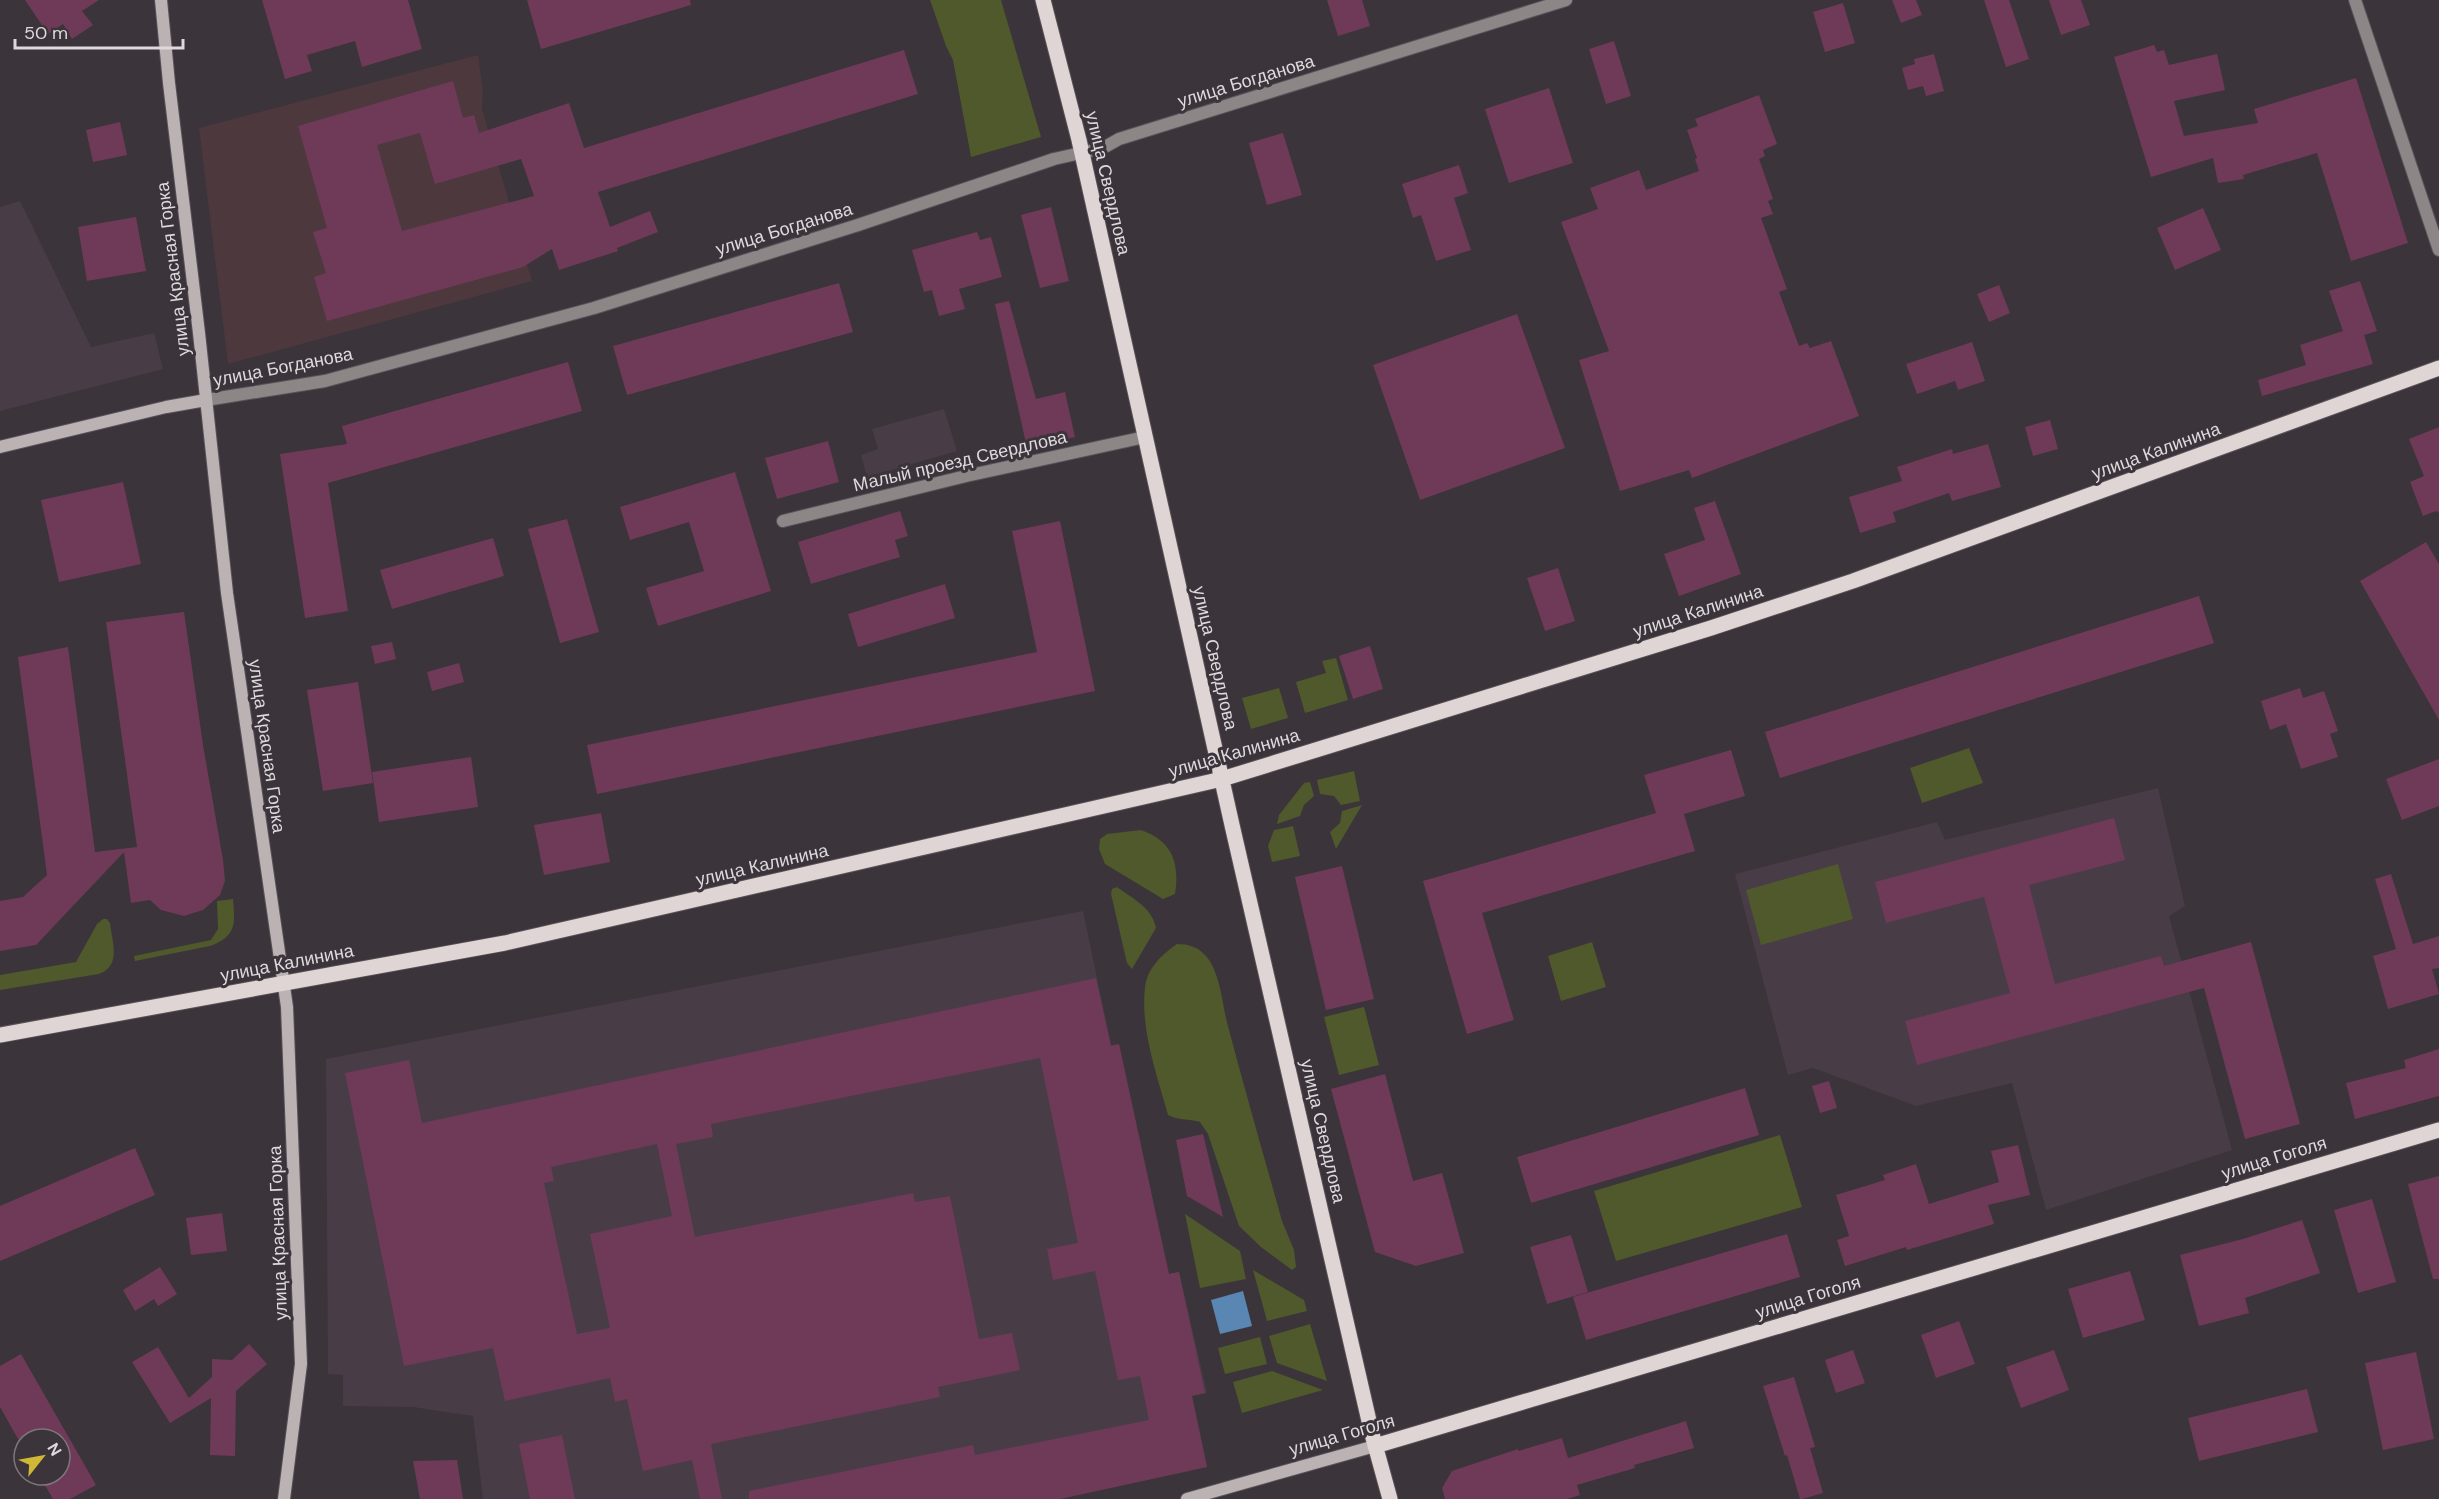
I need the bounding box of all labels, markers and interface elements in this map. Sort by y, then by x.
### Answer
scale bar [15,12,183,50]
text: 50 m [24,21,68,45]
street label: улица Богданова [1175,49,1318,113]
street label: улица Свердлова [1080,109,1136,258]
street label: улица Красная Горка [150,180,196,357]
street label: улица Богданова [713,197,856,261]
street label: улица Богданова [211,342,356,392]
street label: улица Калинина [2088,416,2225,485]
street label: Малый проезд Свердлова [851,425,1070,497]
street label: улица Калинина [1630,578,1767,643]
street label: улица Свердлова [1187,584,1243,733]
street label: улица Красная Горка [243,658,291,835]
street label: улица Калинина [1166,723,1303,783]
street label: улица Калинина [693,838,832,892]
street label: улица Калинина [218,938,357,988]
street label: улица Свердлова [1295,1057,1351,1206]
street label: улица Гоголя [2218,1131,2330,1185]
street label: улица Красная Горка [263,1144,293,1321]
street label: улица Гоголя [1752,1270,1864,1324]
street label: улица Гоголя [1286,1408,1398,1462]
north arrow [12,1427,72,1487]
text: N [42,1439,66,1460]

